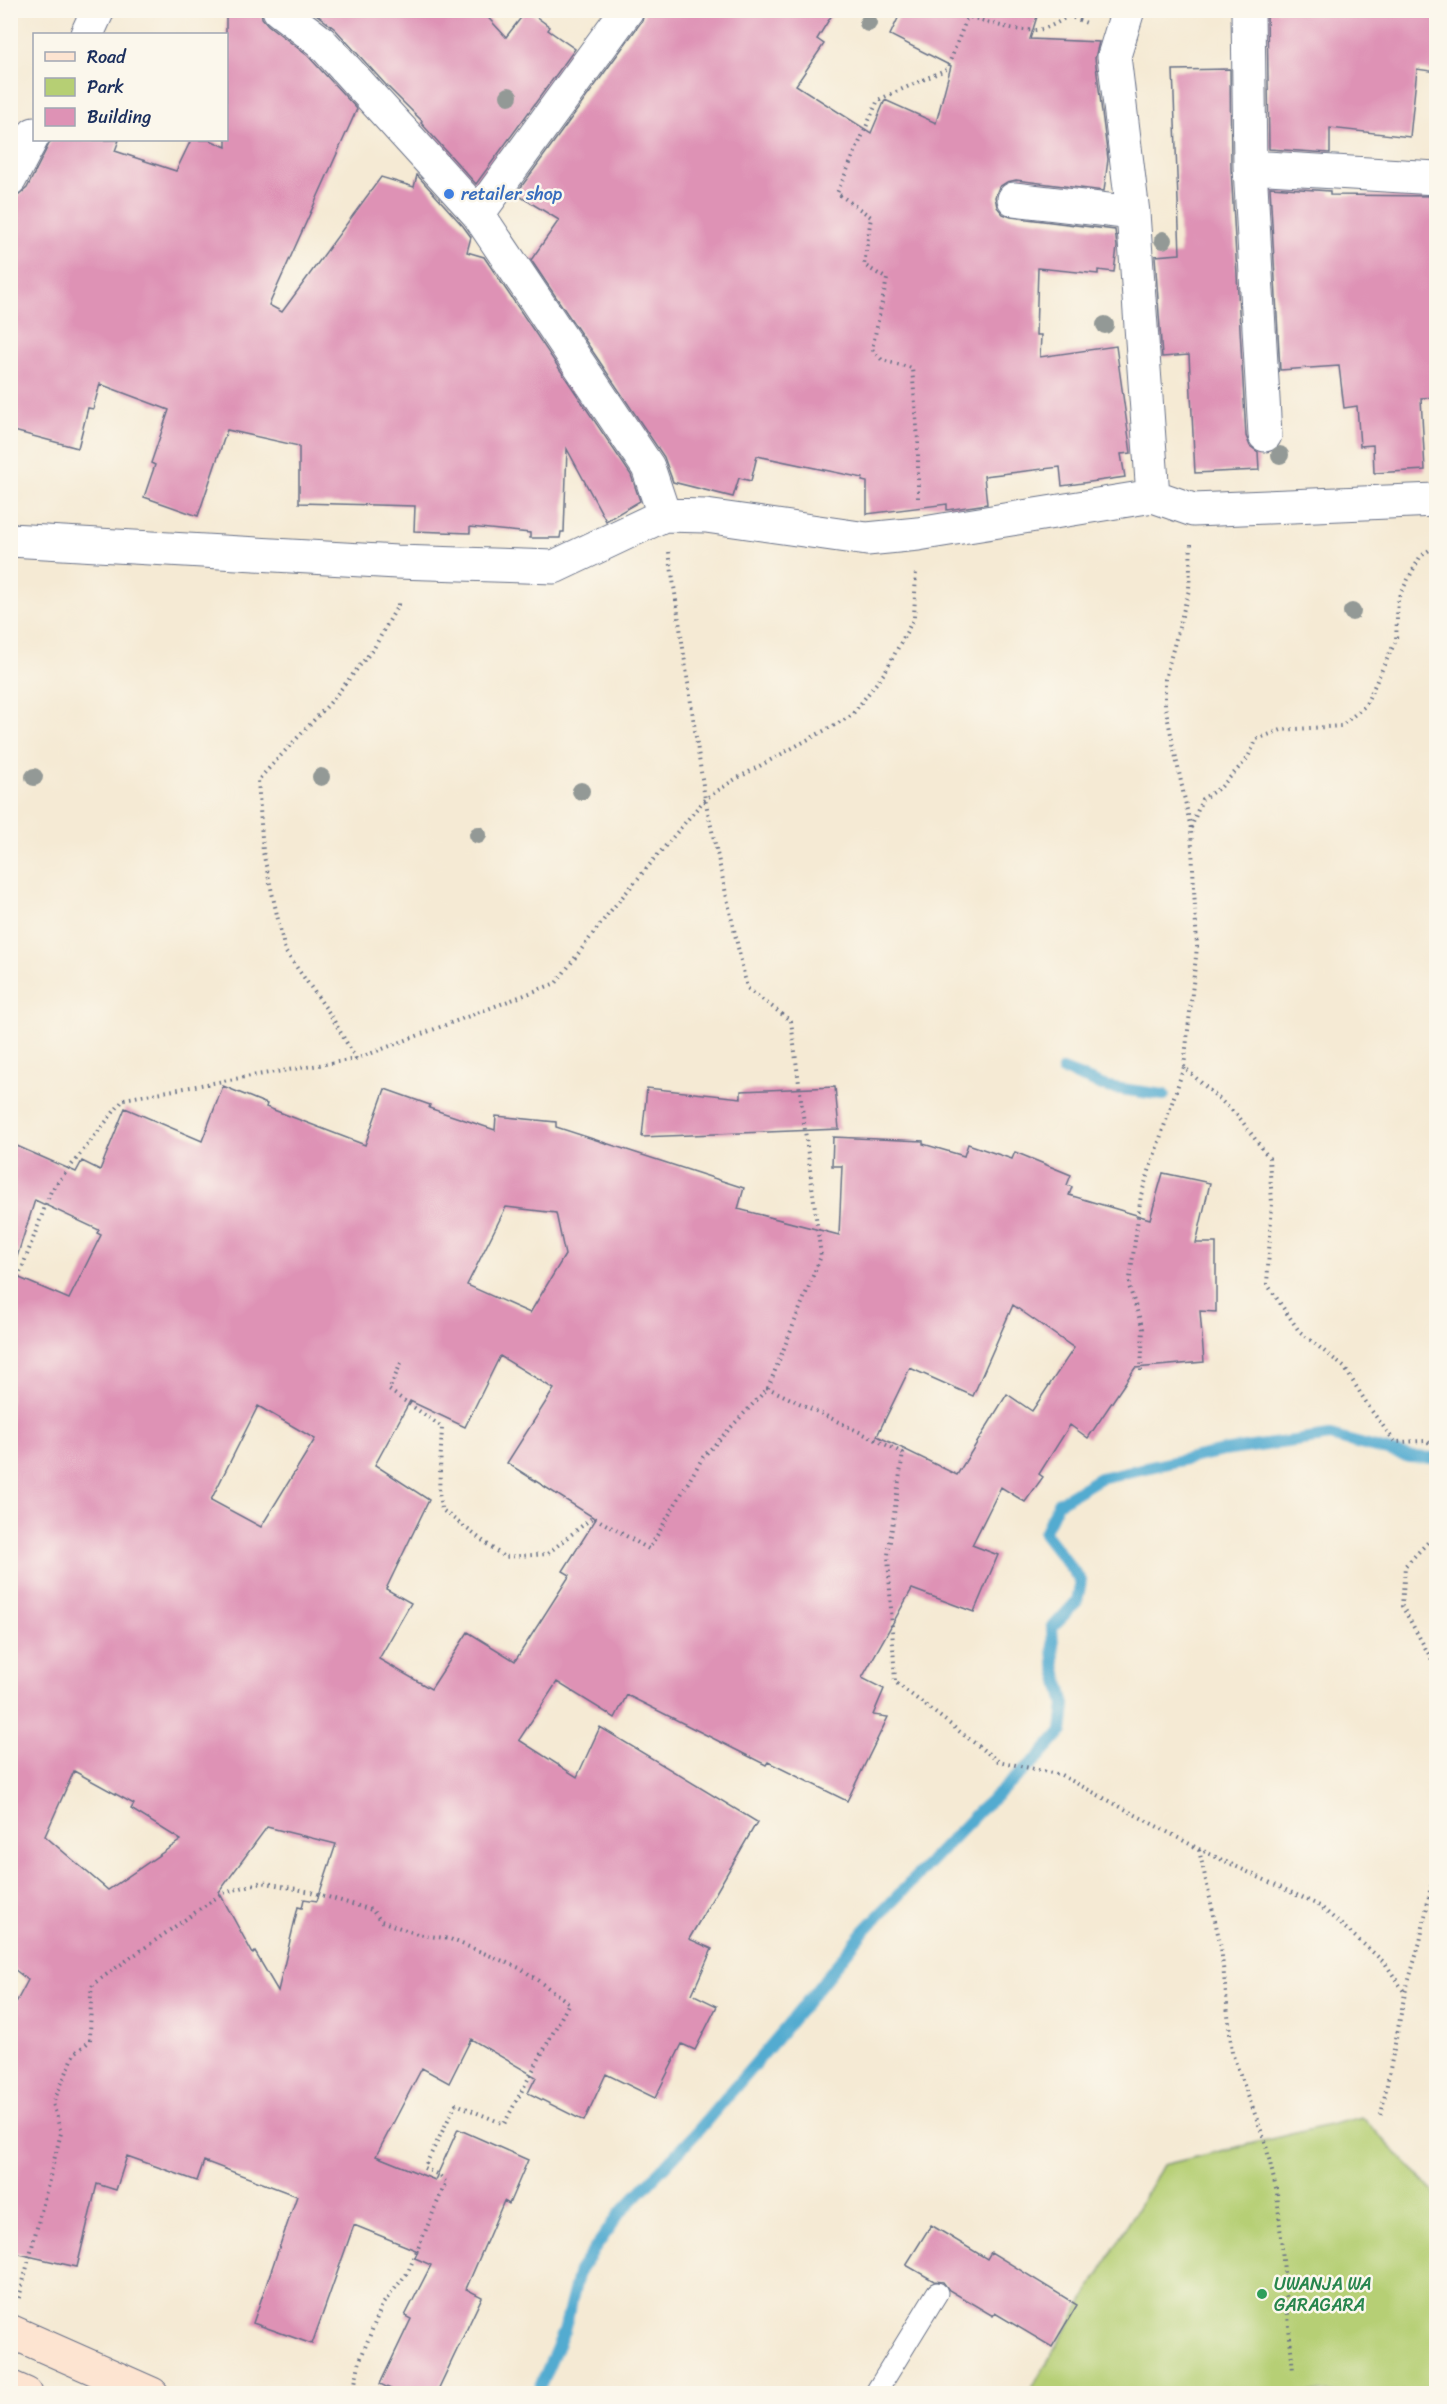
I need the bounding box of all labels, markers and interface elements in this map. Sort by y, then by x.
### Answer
legend [33,33,228,141]
text: Road [87,41,127,73]
text: Park [87,71,124,103]
text: Building [87,101,151,133]
place label: retailer shop [461,178,563,210]
marker: retailer shop [442,187,456,201]
place label: UWANJA WA GARAGARA [1274,2268,1372,2321]
marker: UWANJA WA GARAGARA [1255,2287,1269,2301]

